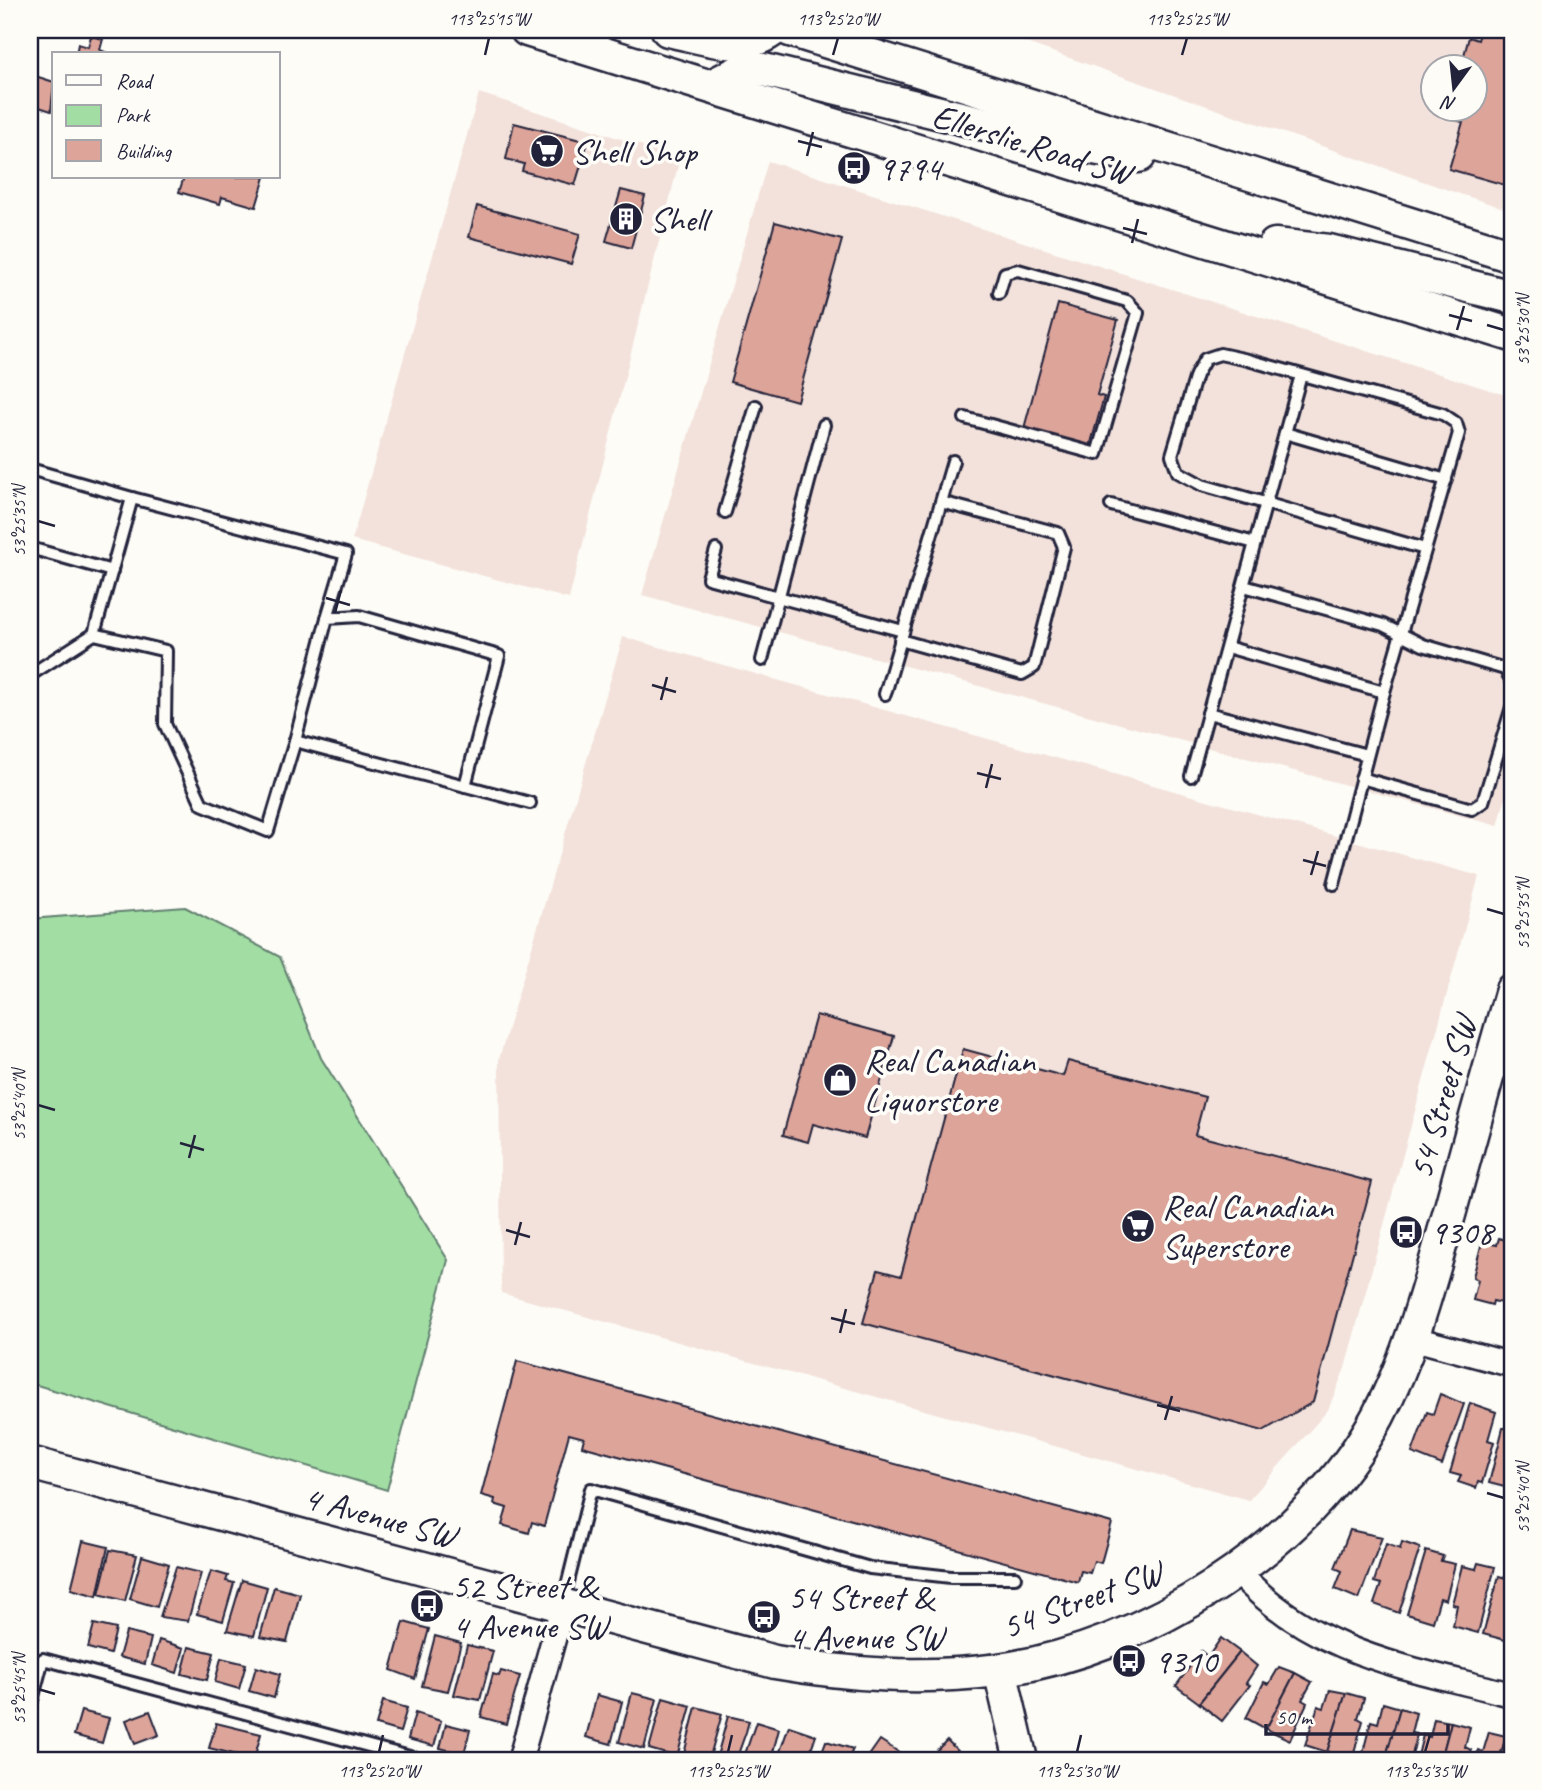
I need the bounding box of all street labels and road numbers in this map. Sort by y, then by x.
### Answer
street label: Ellerslie Road SW [927,93,1140,197]
street label: 54 Street SW [1398,1007,1488,1184]
street label: 4 Avenue SW [299,1475,465,1559]
street label: 54 Street SW [996,1548,1172,1649]

